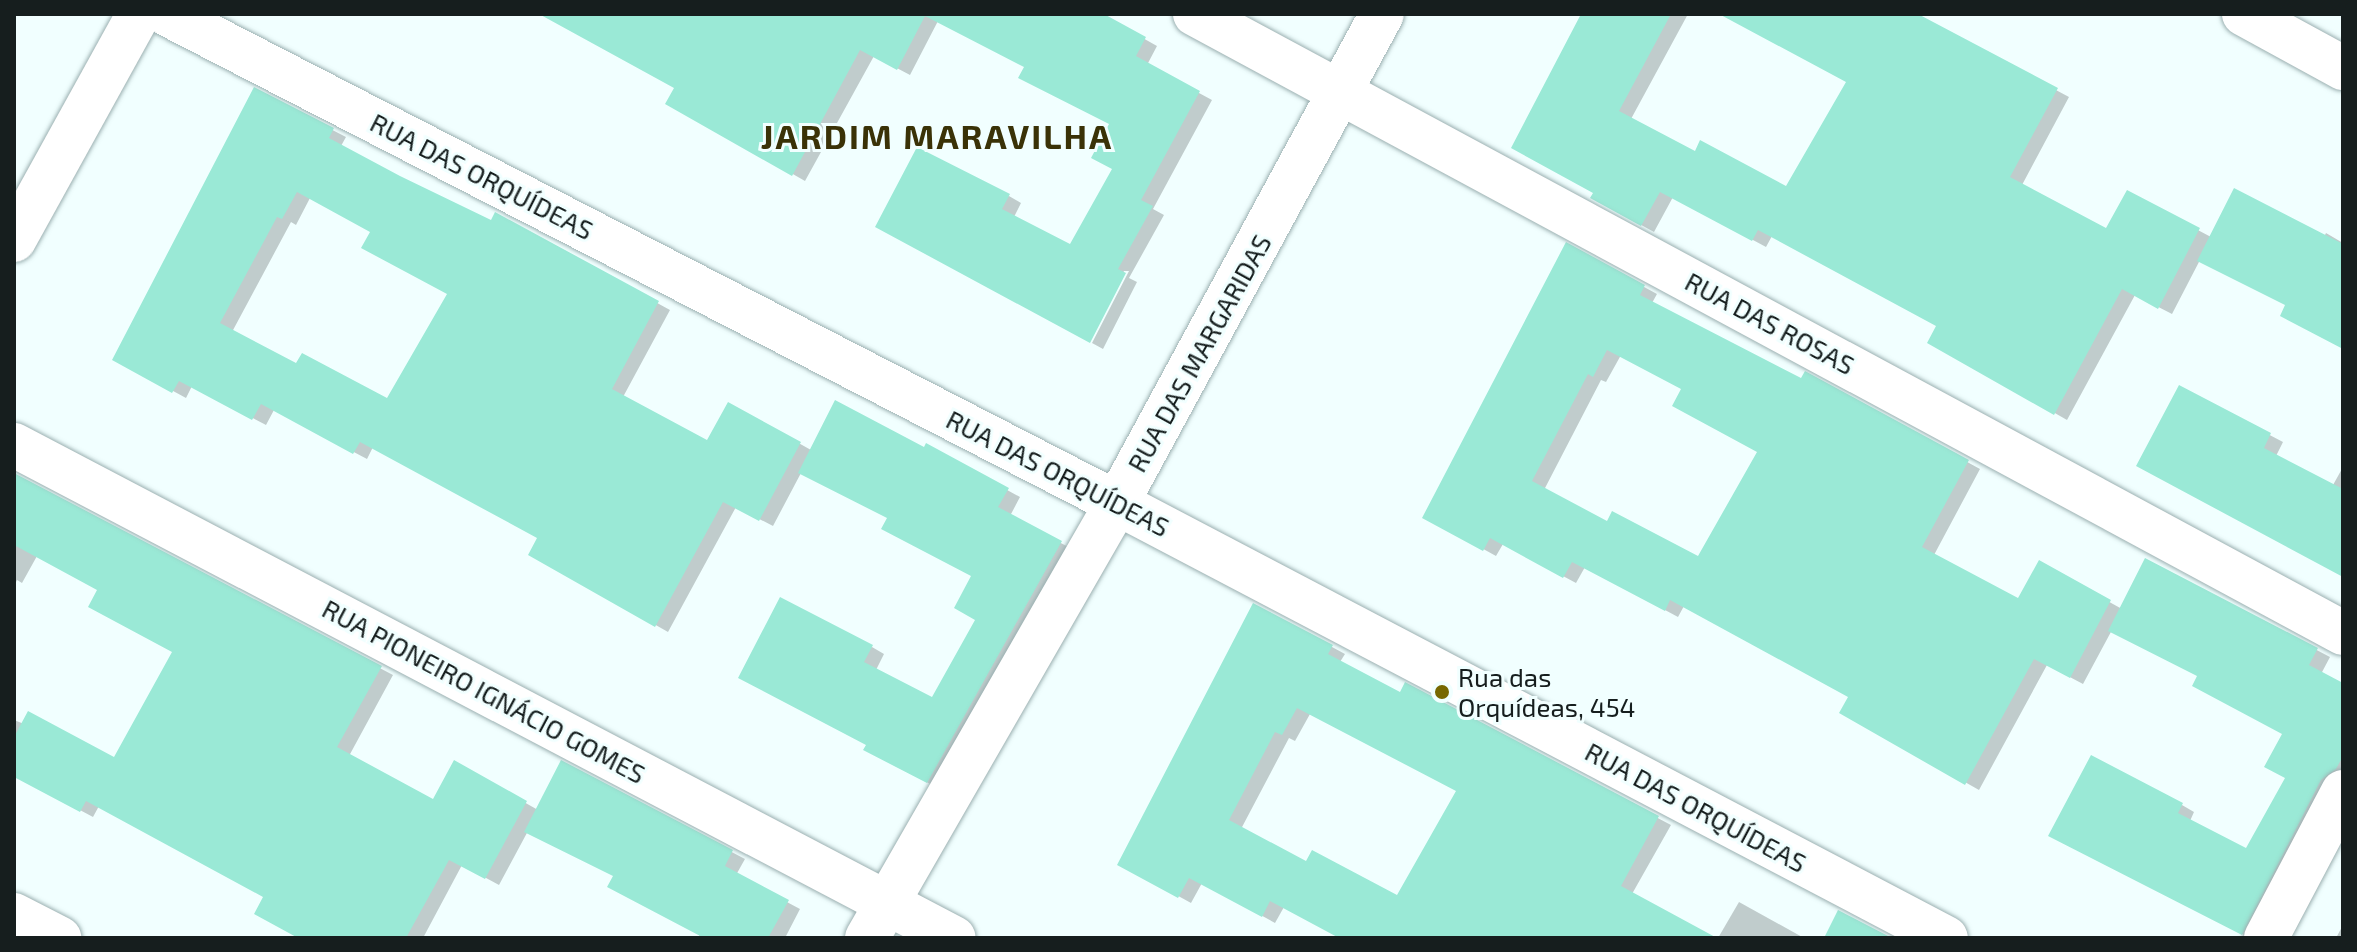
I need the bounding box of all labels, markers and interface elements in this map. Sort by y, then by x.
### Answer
street label: RUA DAS ORQUÍDEAS [365,106,599,246]
district label: JARDIM MARAVILHA [761,116,1113,156]
street label: RUA DAS MARGARIDAS [1121,229,1277,477]
street label: RUA DAS ROSAS [1680,265,1860,381]
street label: RUA DAS ORQUÍDEAS [941,403,1175,543]
street label: RUA PIONEIRO IGNÁCIO GOMES [317,592,651,790]
place label: Rua das Orquídeas, 454 [1458,661,1636,722]
marker: Rua das Orquídeas, 454 [1433,683,1451,701]
street label: RUA DAS ORQUÍDEAS [1580,735,1812,879]

